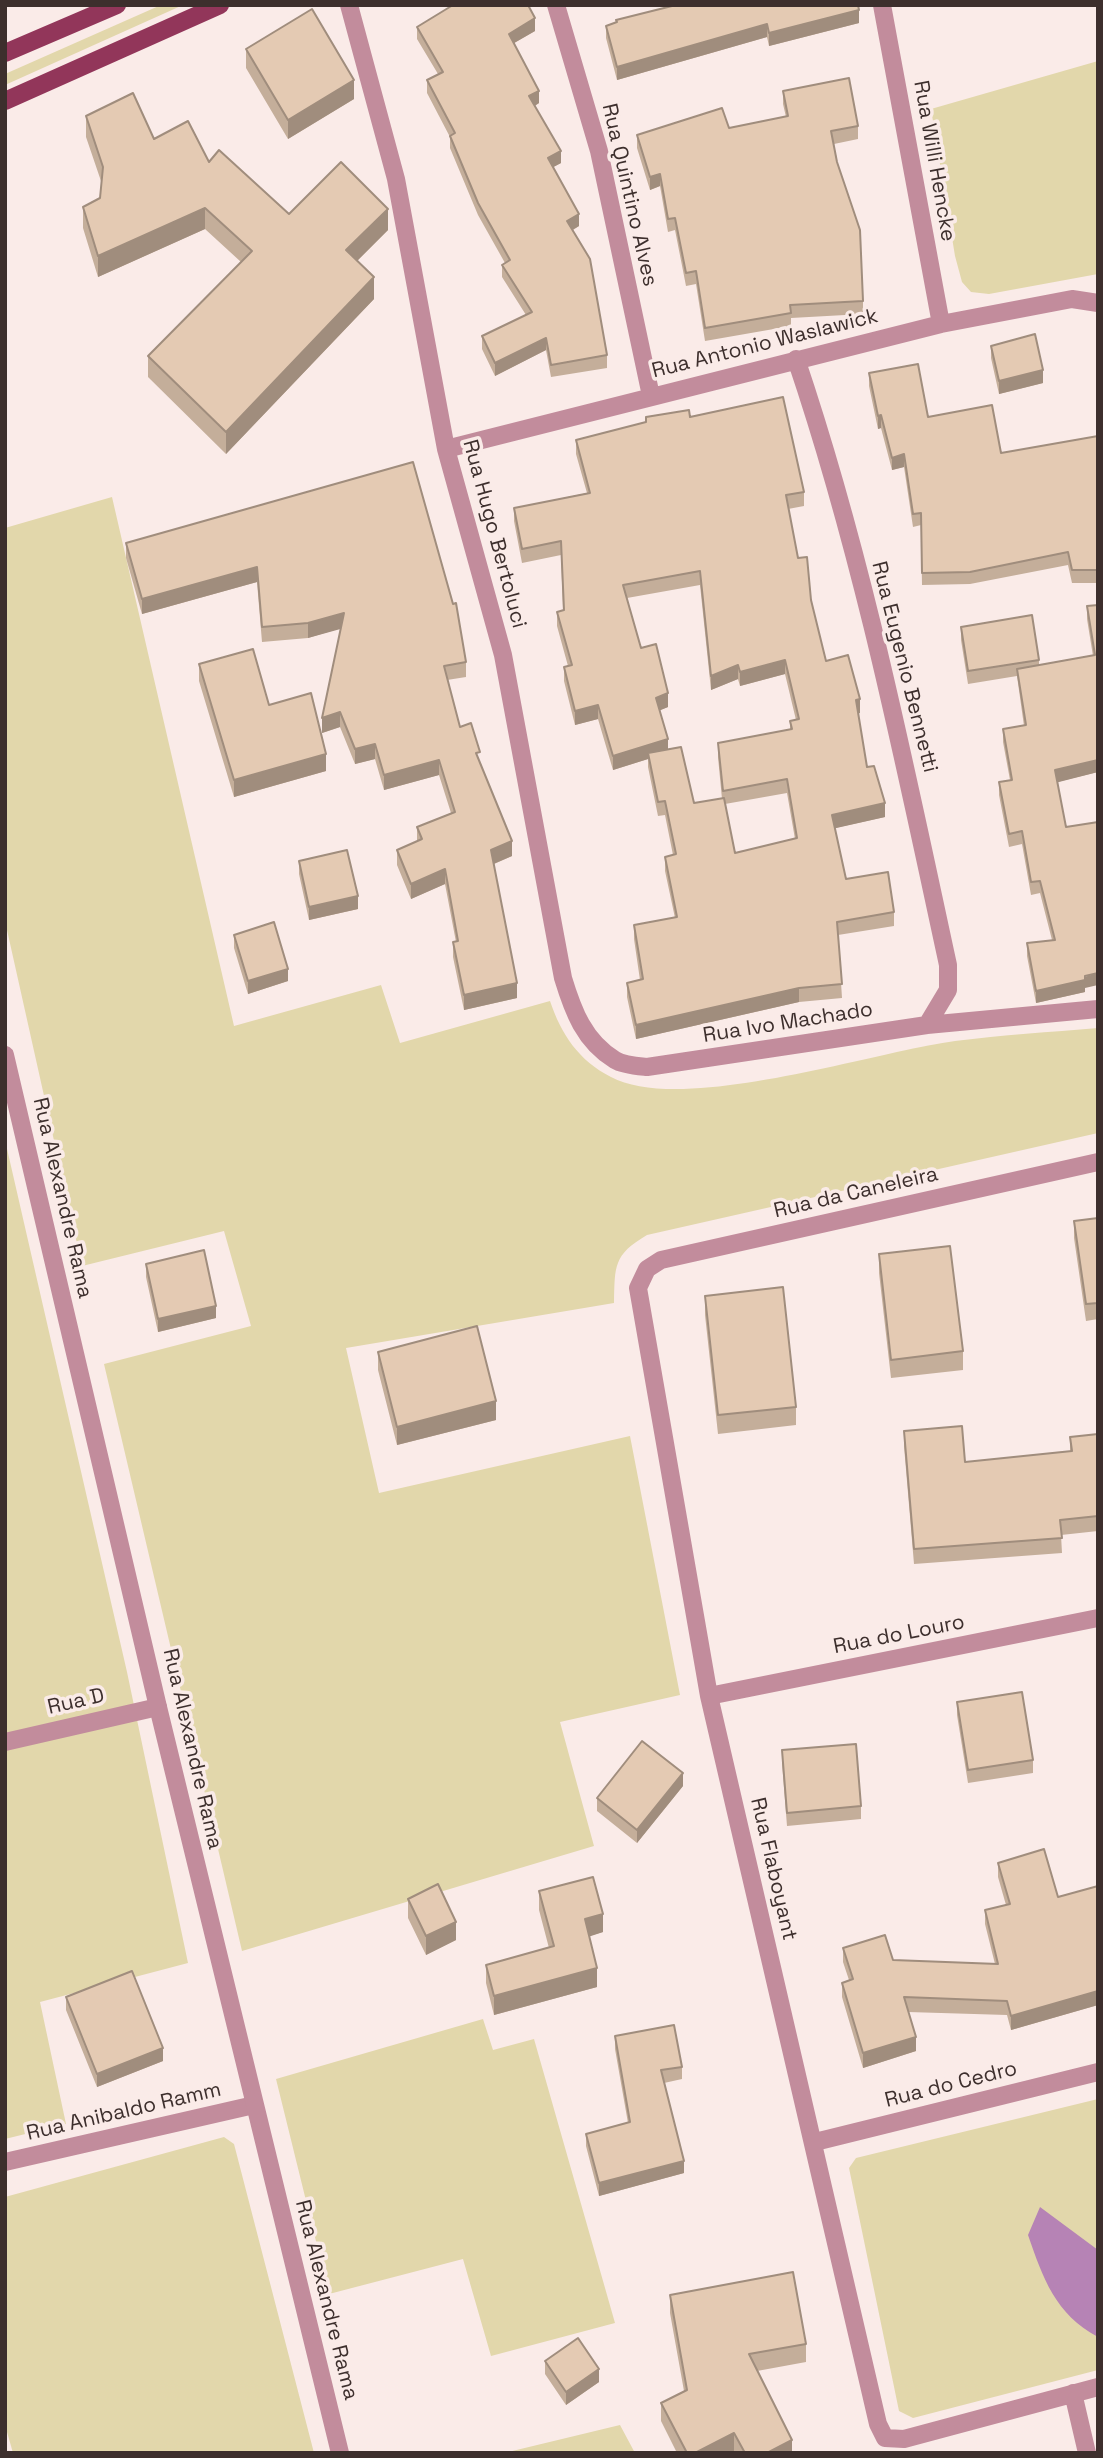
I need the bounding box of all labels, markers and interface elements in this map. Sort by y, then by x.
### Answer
street label: Rua Willi Hencke [907,79,961,243]
street label: Rua Quintino Alves [596,101,662,289]
street label: Rua Antonio Waslawick [649,304,881,384]
street label: Rua Hugo Bertoluci [457,437,531,631]
street label: Rua Eugenio Bennetti [866,559,942,775]
street label: Rua Ivo Machado [701,997,875,1049]
street label: Rua Alexandre Rama [27,1095,97,1301]
street label: Rua da Caneleira [771,1162,941,1224]
street label: Rua do Louro [831,1610,967,1660]
street label: Rua Alexandre Rama [157,1646,227,1852]
street label: Rua D [45,1683,107,1721]
street label: Rua Flaboyant [744,1795,802,1943]
street label: Rua do Cedro [882,2056,1020,2114]
street label: Rua Anibaldo Ramm [24,2077,224,2147]
street label: Rua Alexandre Rama [289,2197,363,2403]

